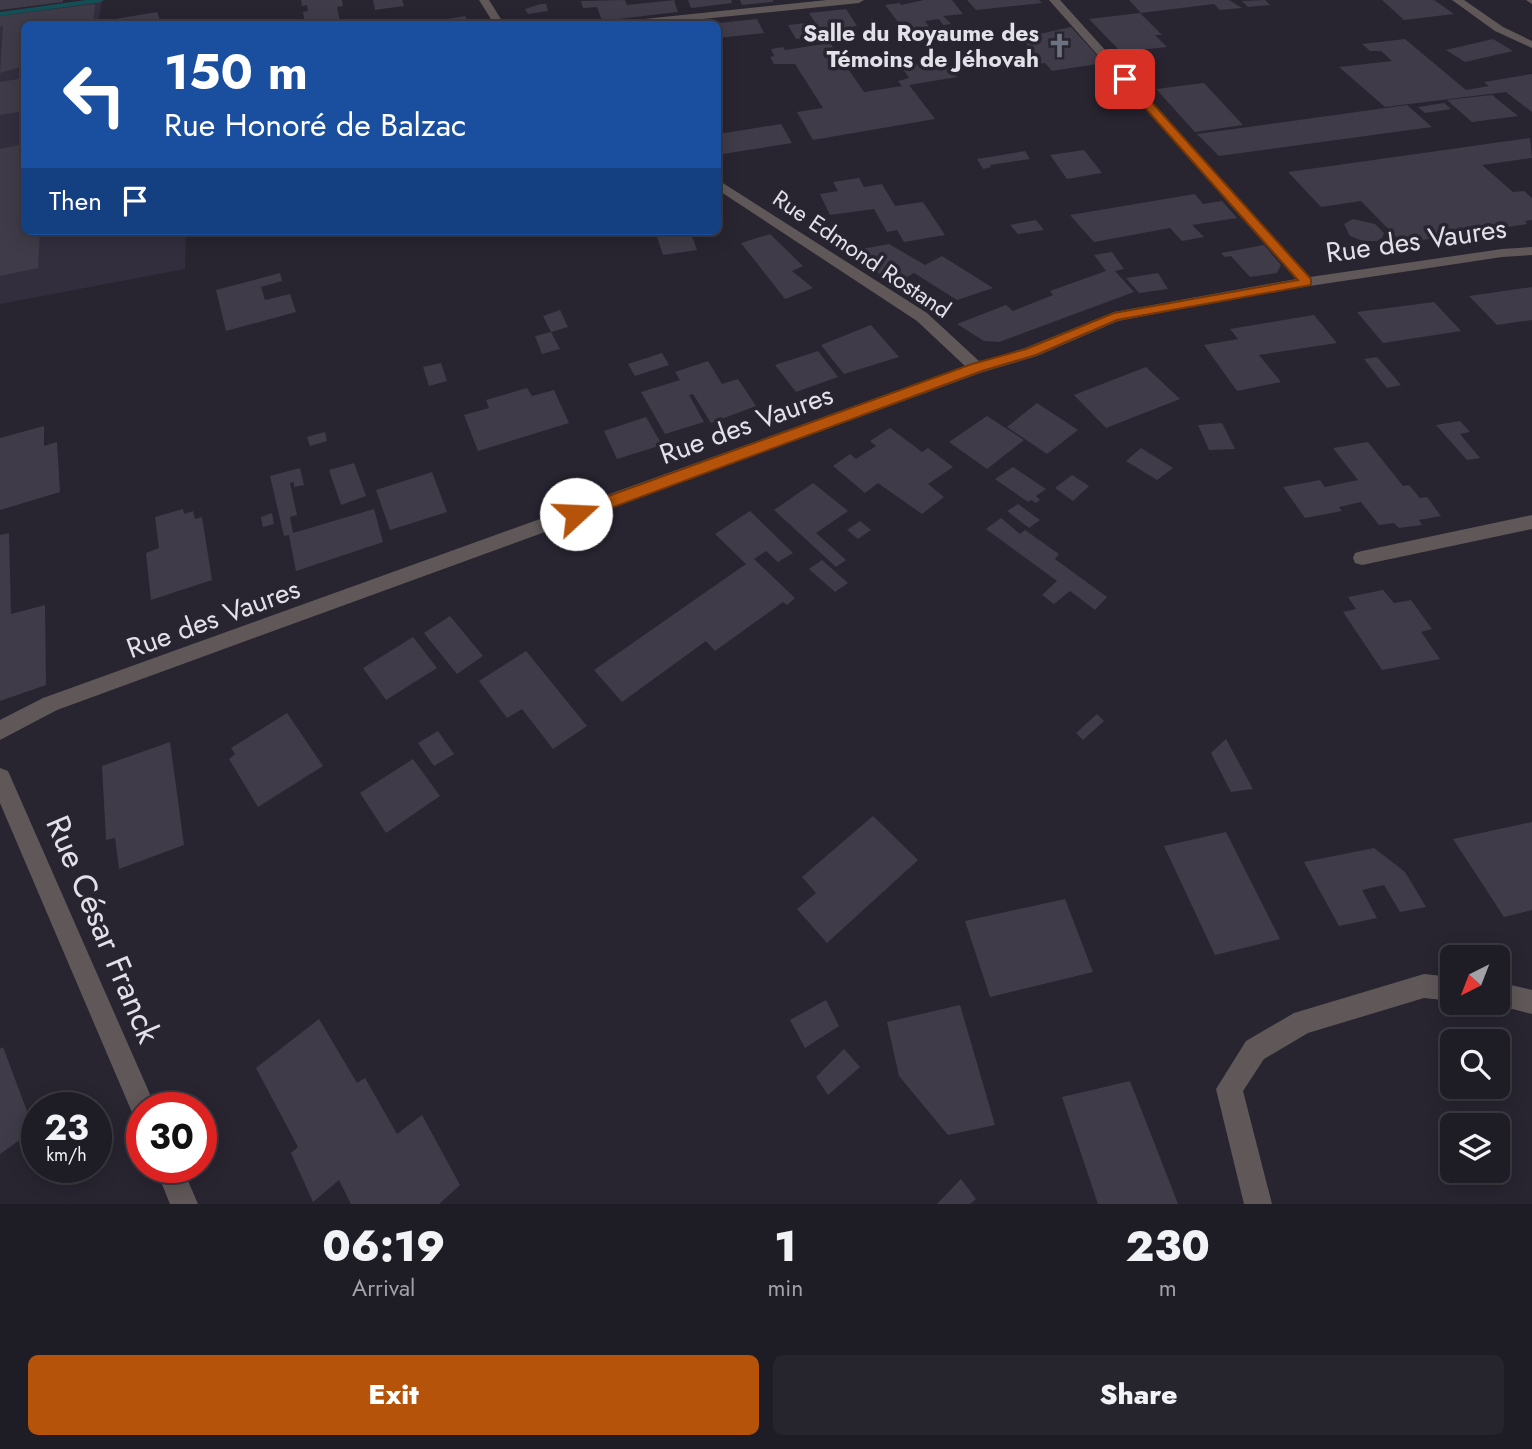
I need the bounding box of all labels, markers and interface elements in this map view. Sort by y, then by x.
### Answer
place label: Salle du Royaume des Témoins de Jéhovah [803,16,1039,76]
church icon: Salle du Royaume des Témoins de Jéhovah [1045,32,1073,60]
text: 150 m [164,37,308,107]
icon: left [49,49,140,140]
pin [1095,49,1155,109]
icon: arrive [1106,60,1144,98]
text: Rue Honoré de Balzac [164,102,466,148]
text: Then [49,182,102,220]
icon: arrive [116,182,154,220]
street label: Rue Edmond Rostand [766,182,958,326]
street label: Rue des Vaures [1323,208,1509,273]
street label: Rue des Vaures [654,374,839,475]
position arrow [539,477,613,551]
street label: Rue des Vaures [121,568,306,669]
street label: Rue César Franck [34,808,173,1051]
north arrow [1440,945,1510,1015]
map controls [1440,945,1510,1183]
button: search [1440,1029,1510,1099]
speed limit sign: 30 [126,1092,217,1183]
text: 23 [44,1103,89,1153]
button: layers [1440,1113,1510,1183]
text: km/h [46,1142,87,1168]
text: 06:19 [322,1216,445,1277]
text: 1 [774,1216,796,1277]
text: 230 [1126,1216,1210,1277]
text: Arrival [352,1271,415,1305]
text: min [767,1271,803,1305]
text: m [1159,1271,1177,1305]
button: Exit [28,1355,759,1435]
button: Share [773,1355,1504,1435]

